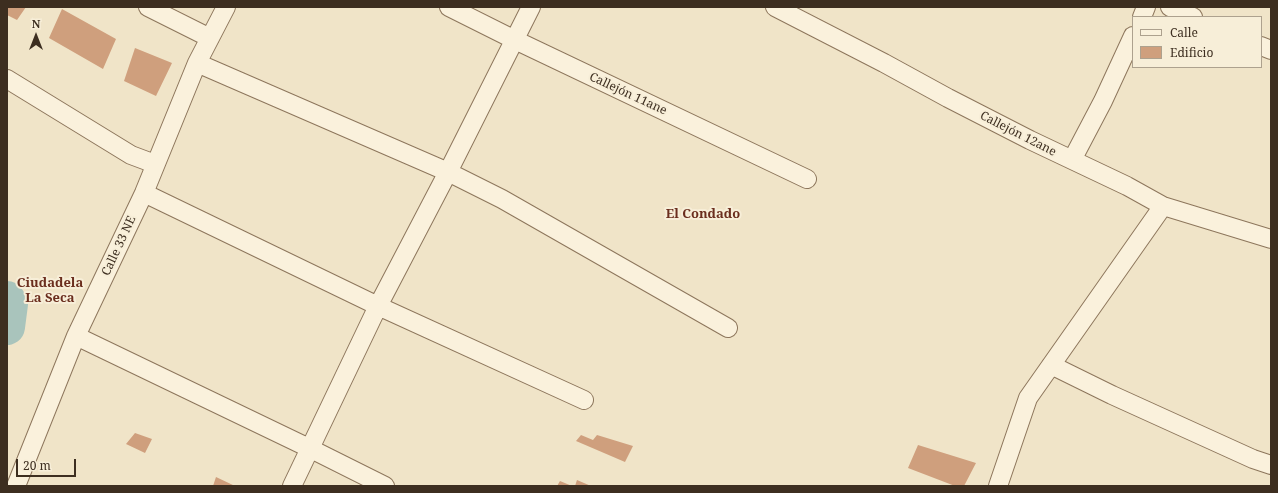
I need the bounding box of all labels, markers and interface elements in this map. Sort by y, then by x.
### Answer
north arrow [16,16,56,56]
text: N [32,16,40,31]
legend [1132,16,1262,68]
text: Calle [1170,24,1198,41]
text: Edificio [1170,44,1213,61]
street label: Callejón 11ane [587,70,669,118]
street label: Callejón 12ane [977,109,1059,159]
district label: El Condado [666,206,740,222]
street label: Calle 33 NE [99,214,139,278]
district label: Ciudadela La Seca [17,275,83,306]
scale bar [18,451,78,477]
text: 20 m [23,457,51,474]

